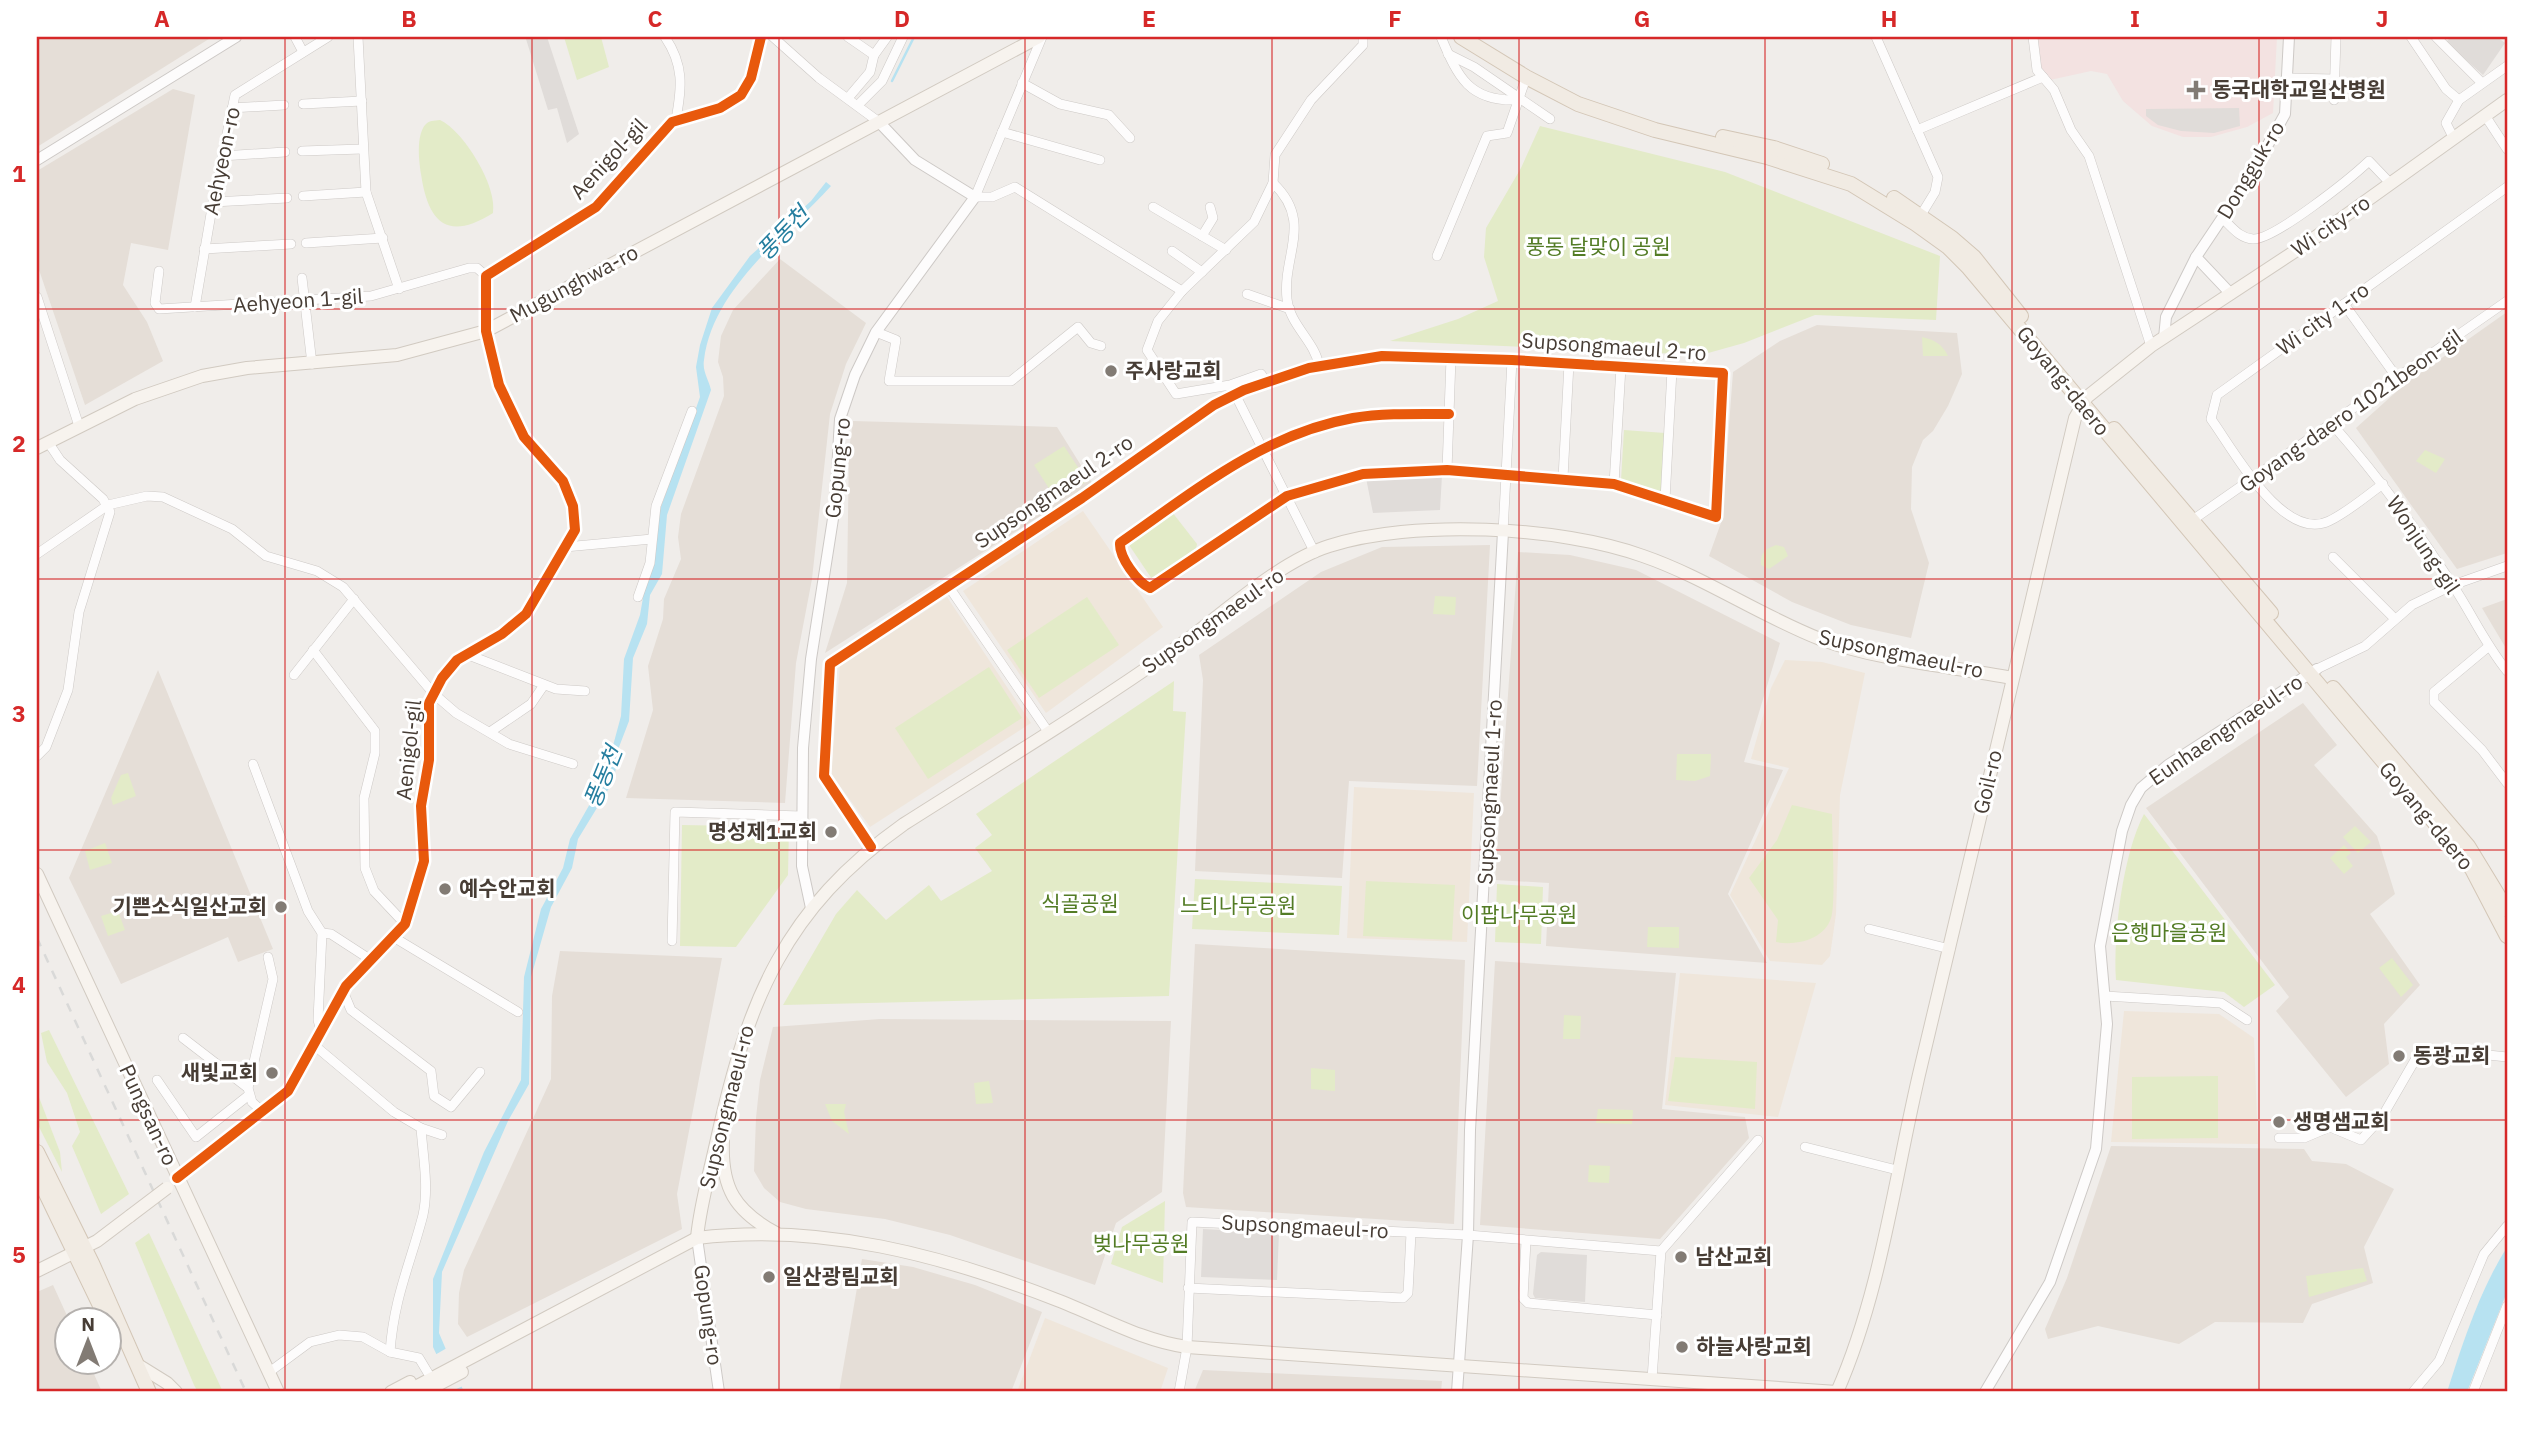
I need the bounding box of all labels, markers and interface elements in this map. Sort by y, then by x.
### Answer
text: A [154,3,170,33]
text: B [401,3,417,33]
text: C [648,3,663,33]
text: D [894,3,910,33]
text: E [1142,3,1156,33]
text: F [1388,3,1402,33]
text: G [1634,3,1650,33]
text: H [1881,3,1897,33]
text: I [2130,3,2140,33]
text: J [2376,3,2388,33]
place label: 동국대학교일산병원 [2212,75,2386,103]
marker: 동국대학교일산병원 [2186,80,2206,100]
street label: Aehyeon-ro [196,104,246,218]
street label: Aenigol-gil [564,112,653,205]
street label: Dongguk-ro [2210,115,2290,224]
text: 1 [12,158,26,188]
street label: Wi city-ro [2285,188,2375,262]
water label: 풍동천 [749,197,817,266]
park label: 풍동 달맞이 공원 [1525,232,1671,260]
street label: Mugunghwa-ro [504,238,643,329]
street label: Wi city 1-ro [2271,275,2374,361]
street label: Aehyeon 1-gil [232,281,364,319]
street label: Goyang-daero [2011,320,2117,441]
street label: Goyang-daero 1021beon-gil [2233,322,2468,498]
street label: Supsongmaeul 2-ro [1521,326,1707,366]
place label: 주사랑교회 [1125,356,1222,384]
marker: 주사랑교회 [1103,363,1119,379]
street label: Gopung-ro [818,416,856,520]
text: 2 [12,428,26,458]
street label: Supsongmaeul 2-ro [969,428,1138,555]
street label: Wonjung-gil [2381,490,2467,599]
street label: Supsongmaeul-ro [1136,561,1289,680]
street label: Supsongmaeul-ro [1816,622,1986,684]
street label: Eunhaengmaeul-ro [2143,667,2308,791]
text: 3 [12,698,26,728]
street label: Aenigol-gil [389,698,427,801]
street label: Supsongmaeul 1-ro [1470,699,1508,885]
water label: 풍동천 [576,739,629,812]
street label: Goil-ro [1966,747,2008,817]
street label: Goyang-daero [2373,755,2480,876]
place label: 명성제1교회 [708,817,817,845]
marker: 명성제1교회 [823,824,839,840]
place label: 예수안교회 [459,874,556,902]
marker: 예수안교회 [437,881,453,897]
park label: 식골공원 [1041,889,1119,917]
park label: 느티나무공원 [1180,891,1296,919]
place label: 기쁜소식일산교회 [112,892,267,920]
marker: 기쁜소식일산교회 [273,899,289,915]
park label: 이팝나무공원 [1461,900,1577,928]
park label: 은행마을공원 [2111,918,2227,946]
text: 4 [12,969,26,999]
street label: Supsongmaeul-ro [692,1022,760,1191]
place label: 동광교회 [2413,1041,2490,1069]
marker: 동광교회 [2391,1048,2407,1064]
place label: 새빛교회 [181,1058,258,1086]
street label: Pungsan-ro [113,1059,185,1170]
marker: 새빛교회 [264,1065,280,1081]
place label: 생명샘교회 [2293,1107,2390,1135]
marker: 생명샘교회 [2271,1114,2287,1130]
street label: Supsongmaeul-ro [1221,1208,1389,1244]
park label: 벚나무공원 [1093,1229,1189,1257]
text: 5 [12,1239,26,1269]
place label: 남산교회 [1695,1242,1772,1270]
marker: 남산교회 [1673,1249,1689,1265]
place label: 일산광림교회 [783,1262,899,1290]
street label: Gopung-ro [688,1263,730,1367]
marker: 일산광림교회 [761,1269,777,1285]
north arrow [52,1306,122,1376]
text: N [81,1312,95,1336]
place label: 하늘사랑교회 [1696,1332,1812,1360]
marker: 하늘사랑교회 [1674,1339,1690,1355]

